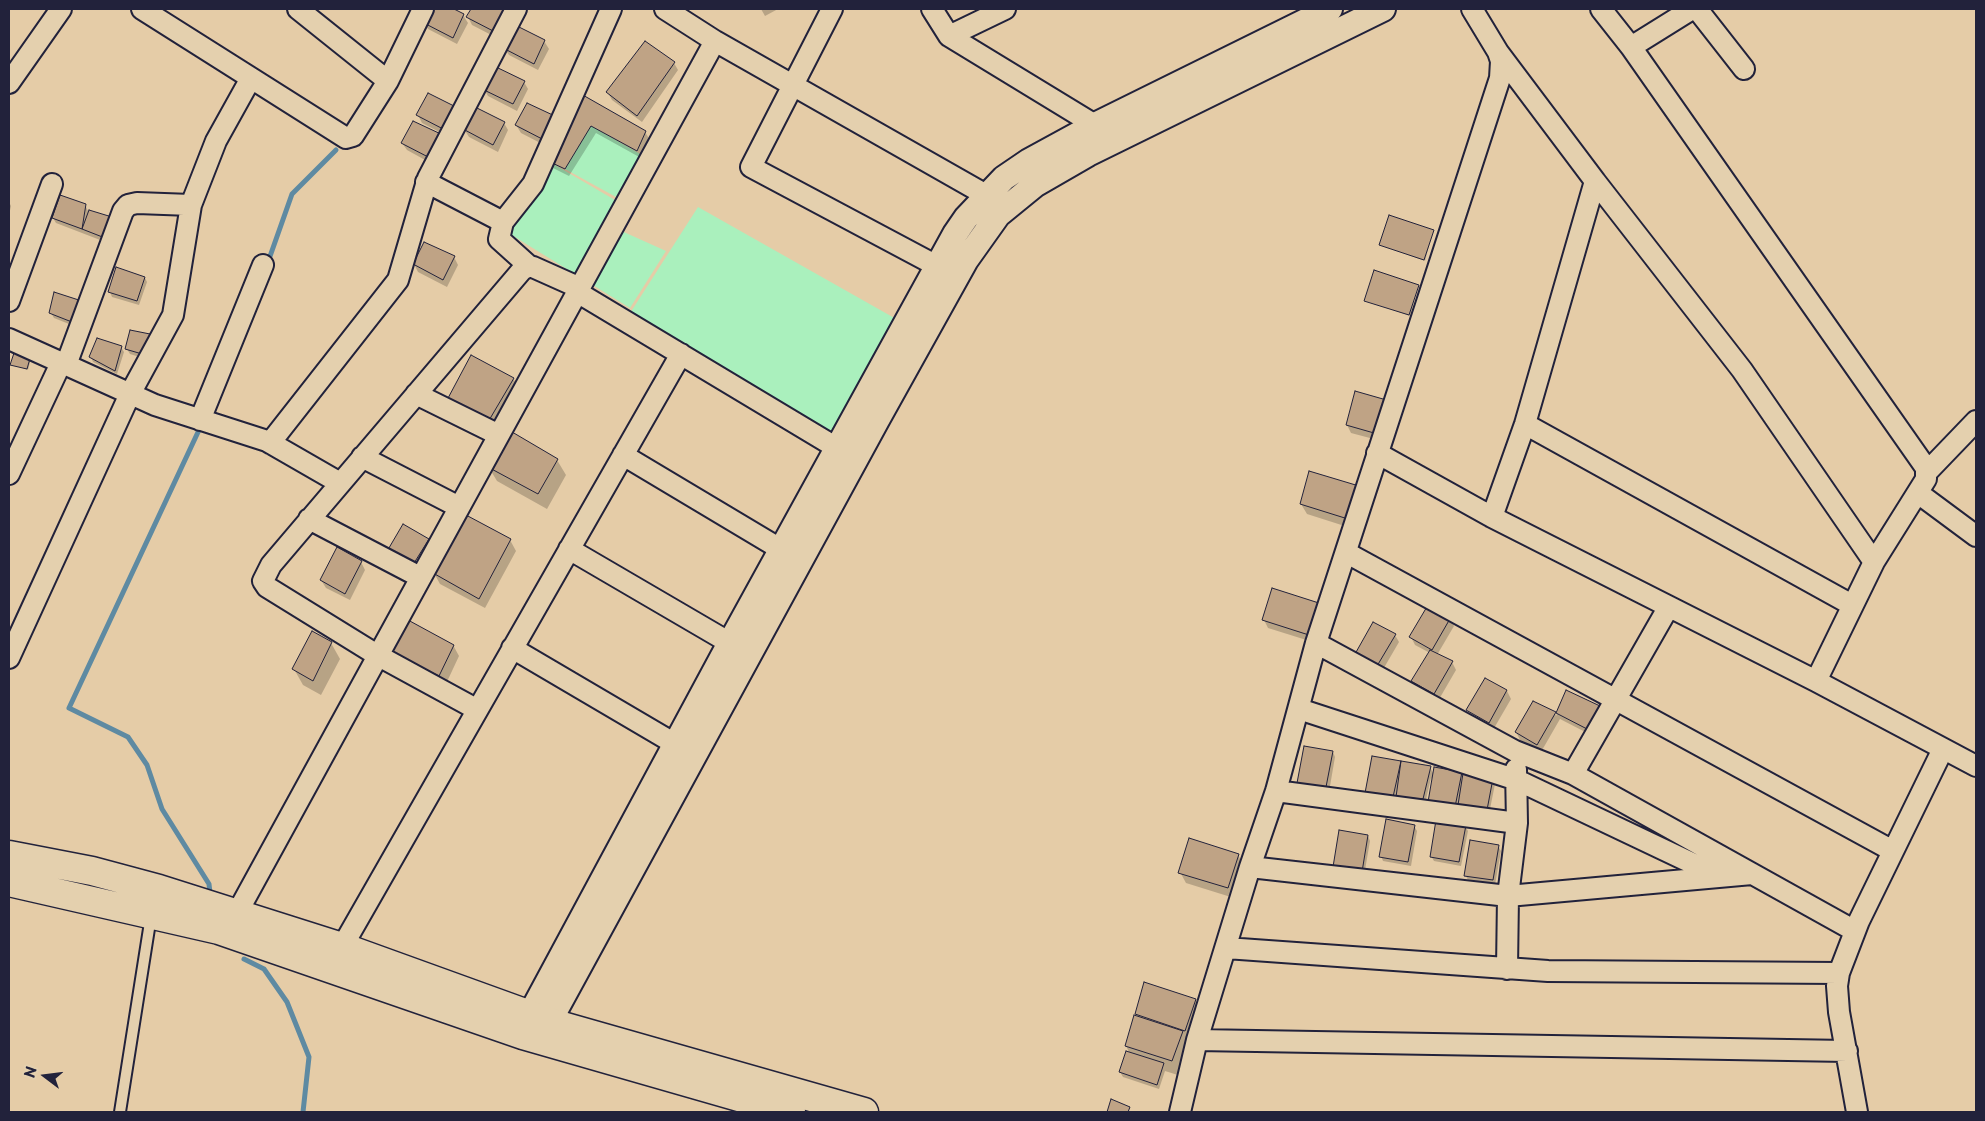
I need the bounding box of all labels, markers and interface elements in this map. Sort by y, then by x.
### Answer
north arrow [20,1051,70,1101]
text: N [18,1064,42,1080]

